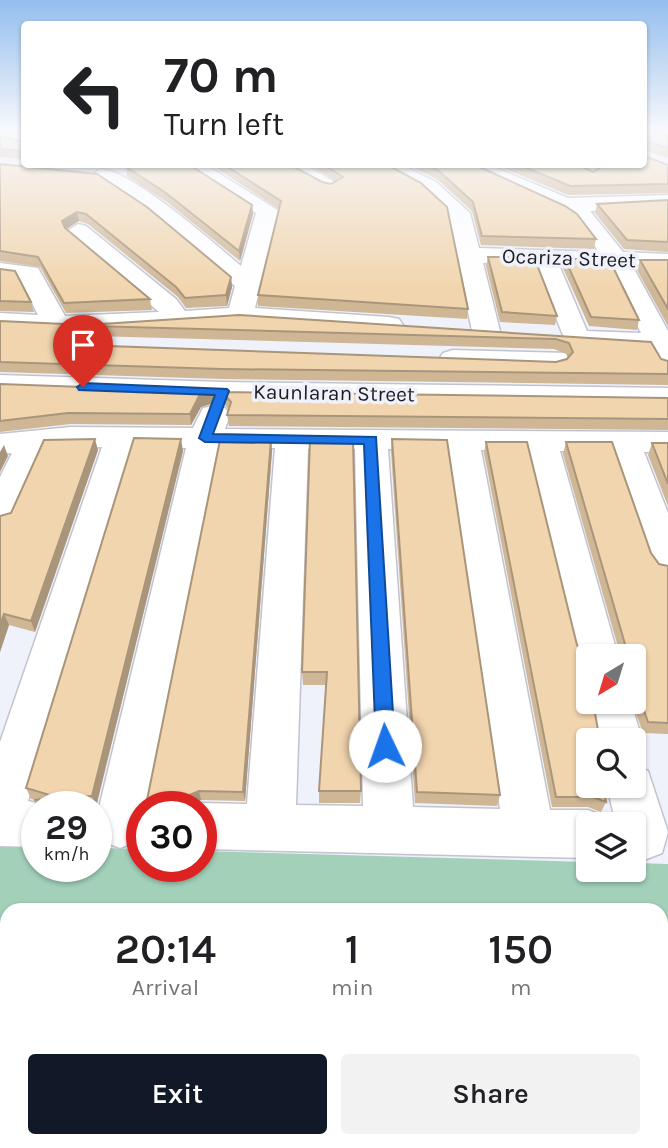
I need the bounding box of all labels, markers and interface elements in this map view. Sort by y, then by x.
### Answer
text: 70 m [164,47,278,104]
icon: left [49,49,140,140]
text: Turn left [164,106,284,143]
street label: Ocariza Street [502,244,636,272]
pin [53,315,113,387]
icon: arrive [64,326,102,364]
street label: Kaunlaran Street [253,380,415,406]
north arrow [576,644,646,714]
map controls [576,644,646,882]
position arrow [348,709,422,783]
button: search [576,728,646,798]
speed limit sign: 30 [126,791,217,882]
text: 29 [45,807,88,848]
button: layers [576,812,646,882]
text: km/h [44,843,89,865]
text: 20:14 [115,924,216,974]
text: 1 [345,924,360,974]
text: 150 [488,924,553,974]
text: Arrival [132,974,199,1001]
text: min [331,974,373,1001]
text: m [510,974,531,1001]
button: Exit [28,1054,327,1134]
button: Share [341,1054,640,1134]

